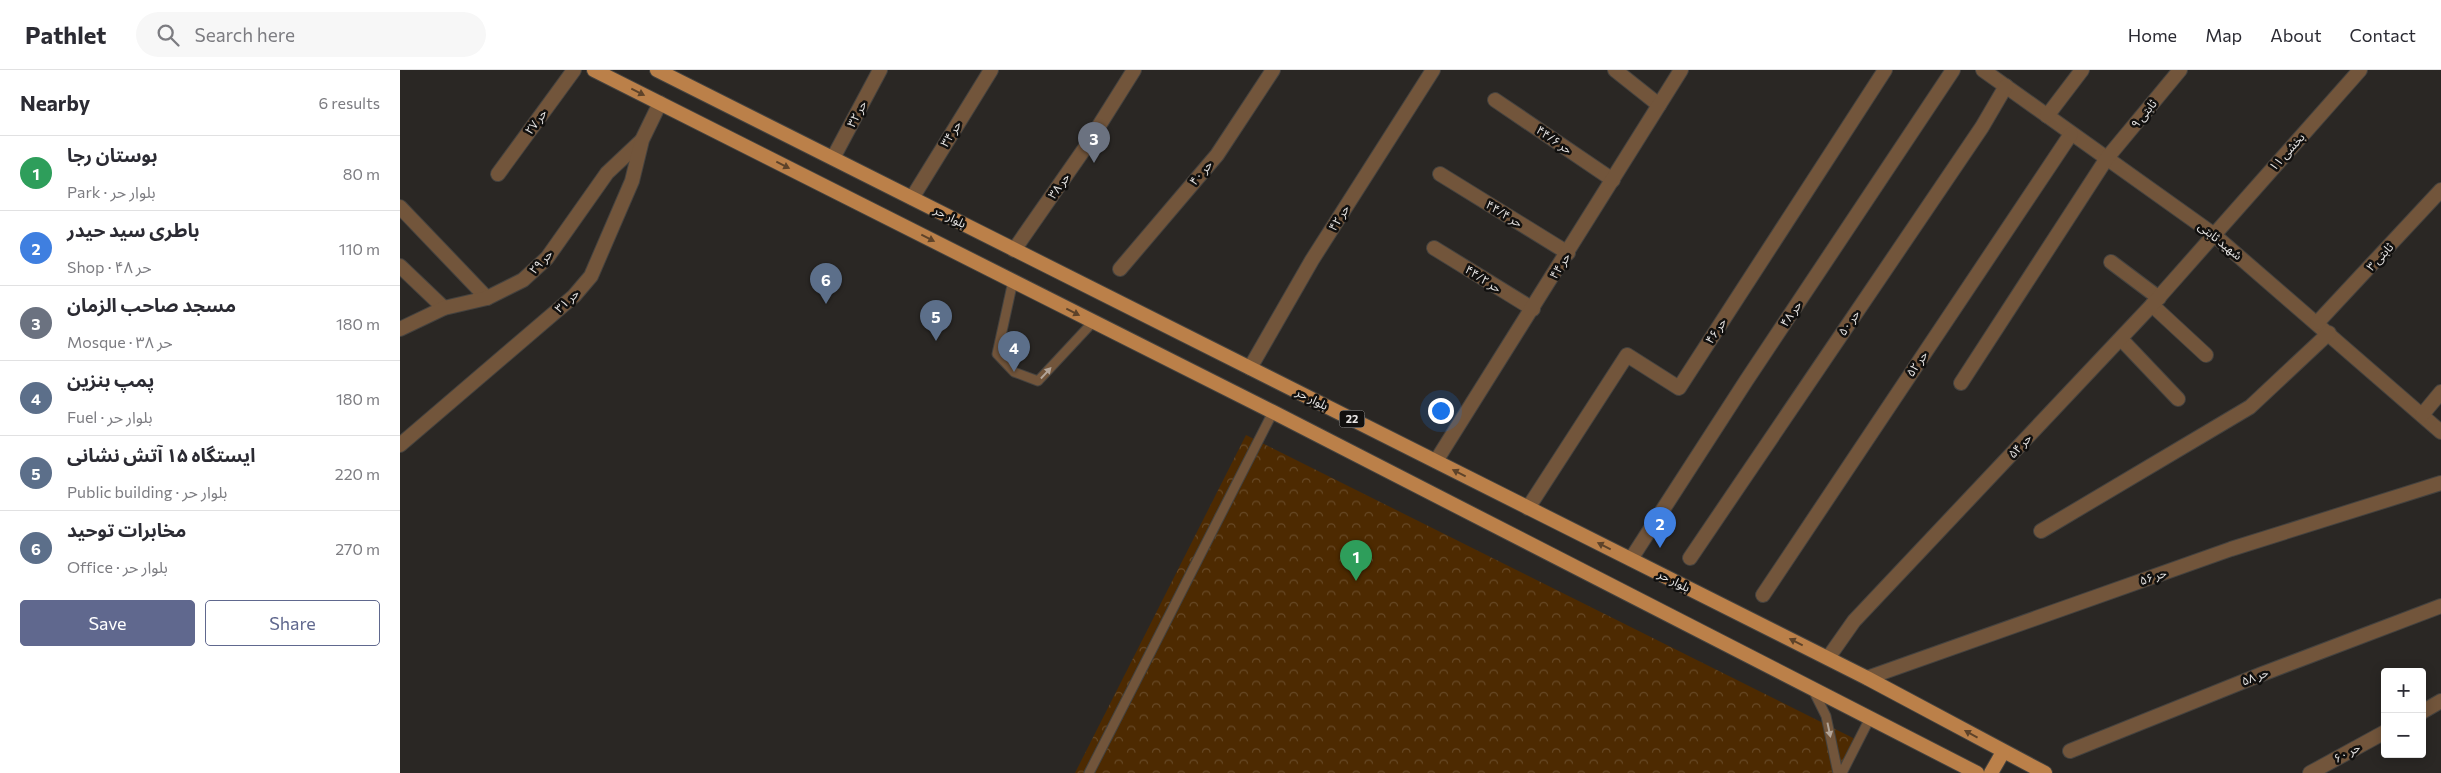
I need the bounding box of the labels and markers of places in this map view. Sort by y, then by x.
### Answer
pin: 3 [1078,122,1110,163]
pin: 6 [810,263,842,304]
pin: 5 [920,300,952,341]
pin: 4 [998,331,1030,372]
pin: 2 [1644,507,1676,548]
pin: 1 [1340,540,1372,581]

